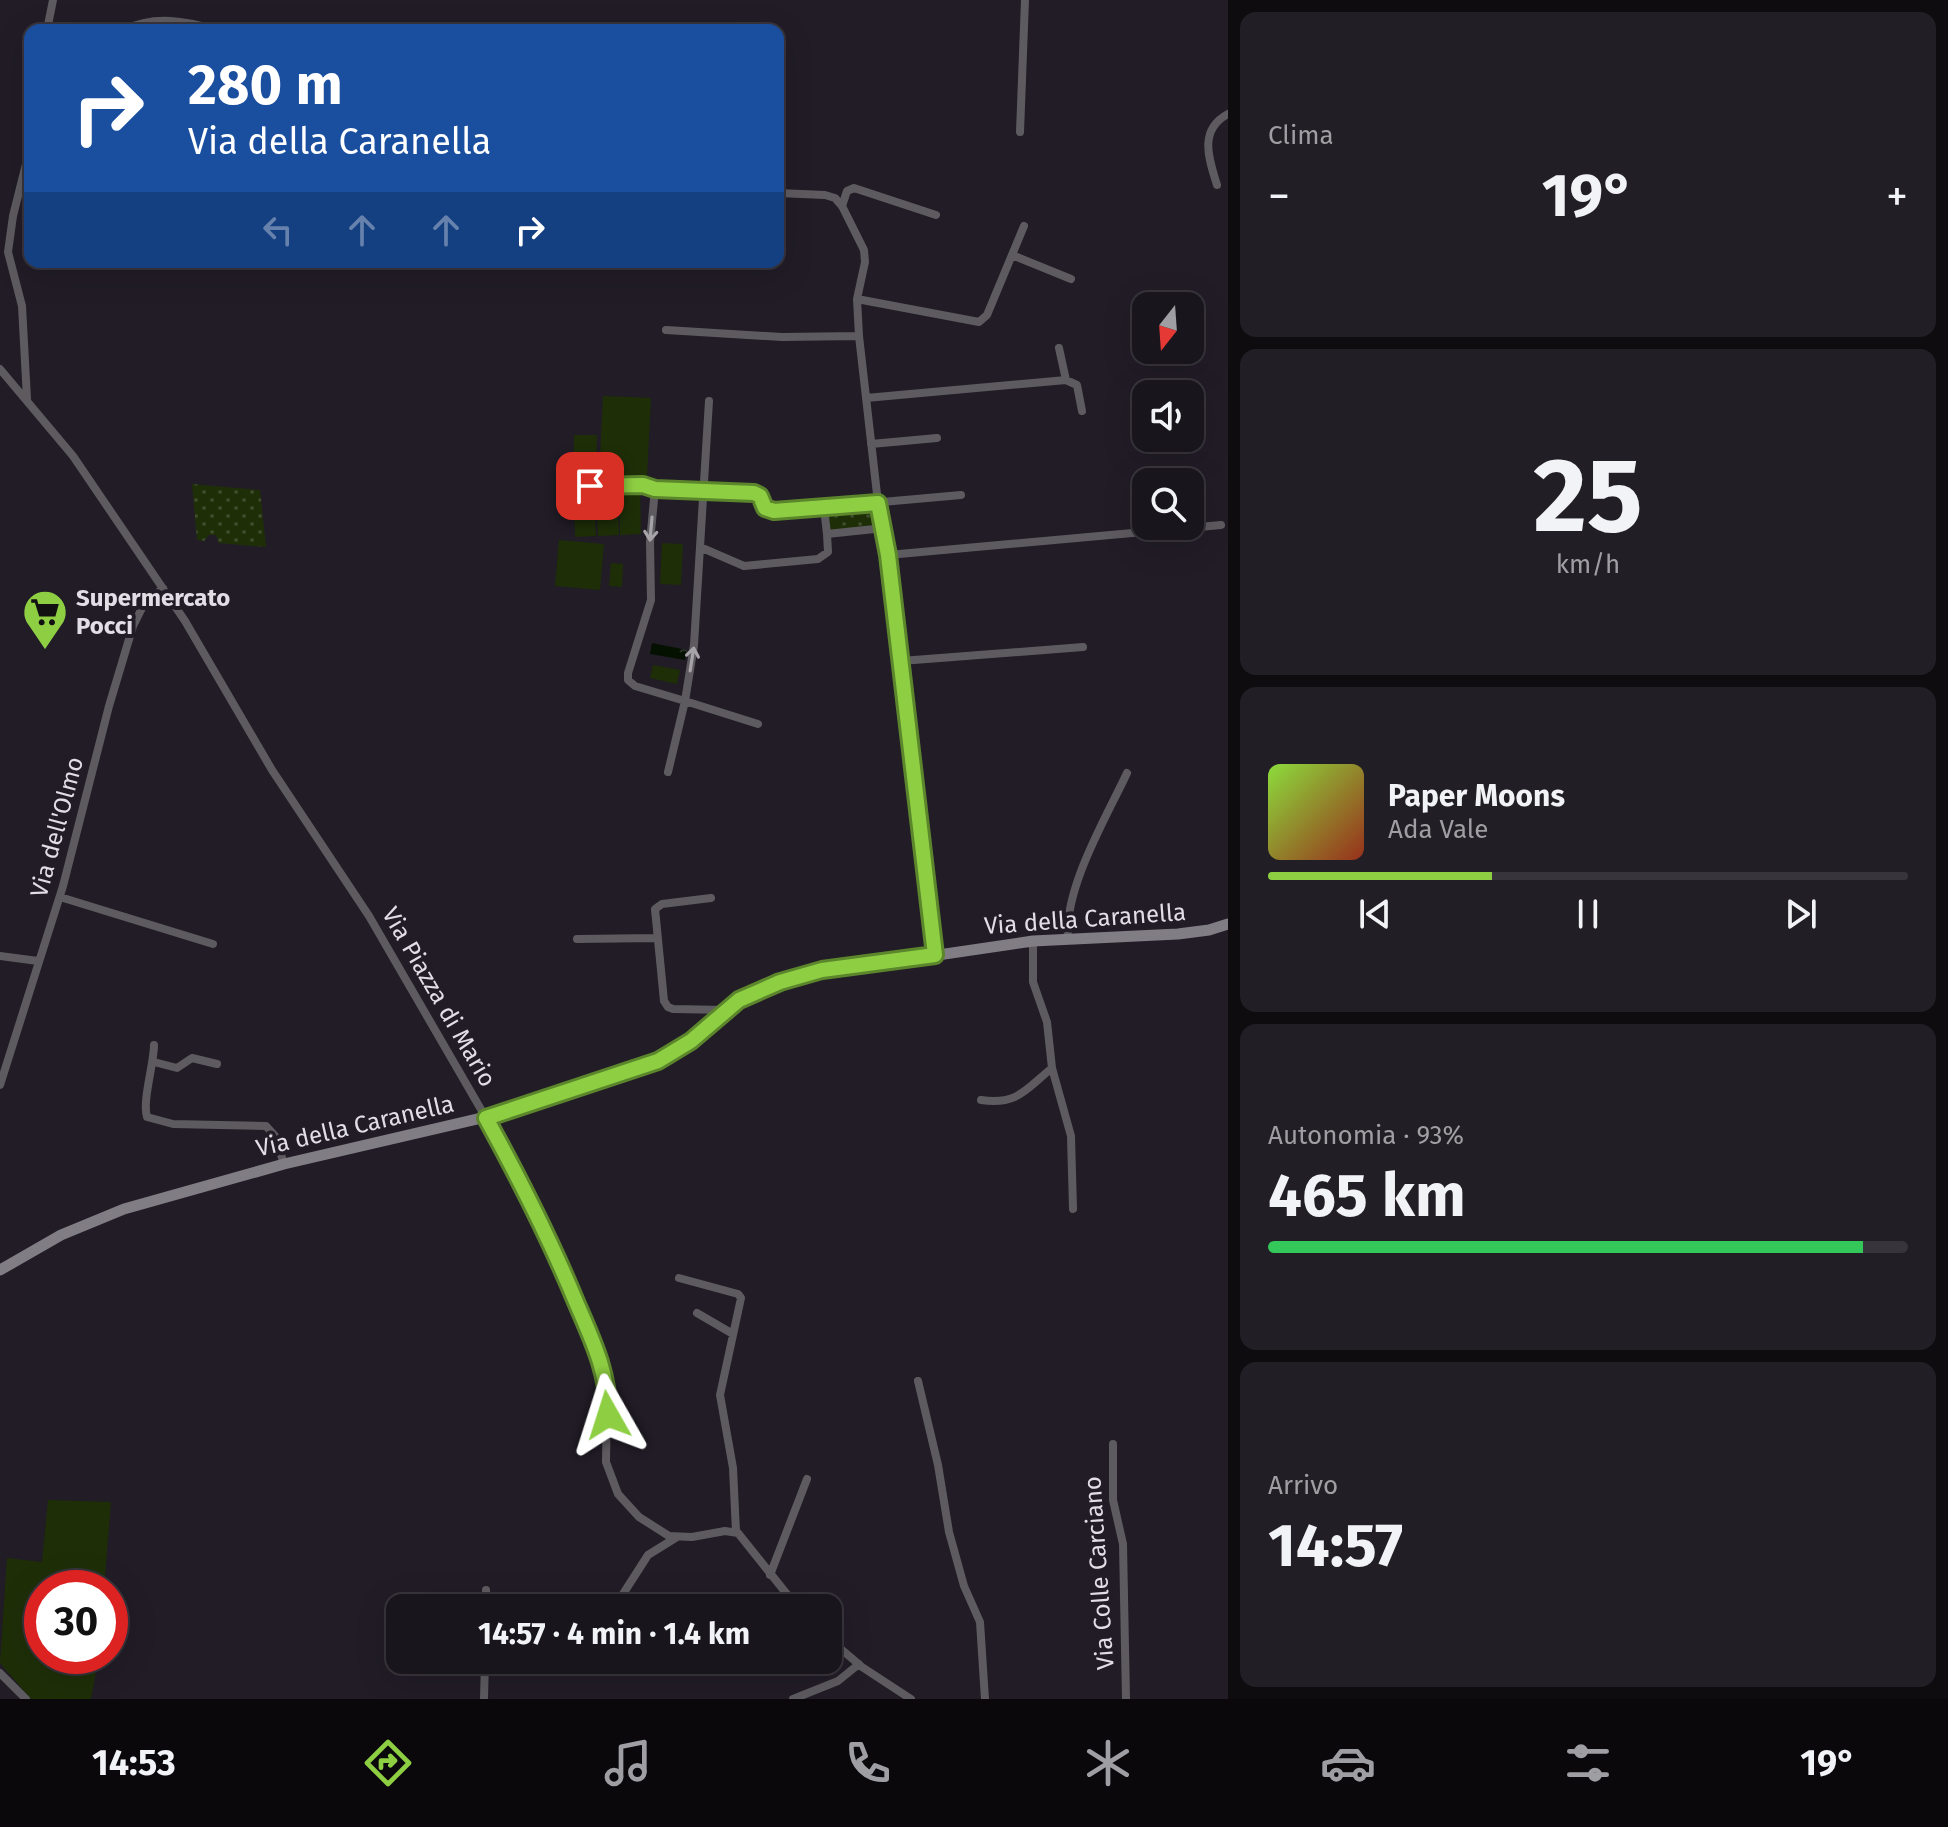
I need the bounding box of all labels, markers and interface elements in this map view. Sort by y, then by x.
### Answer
text: 280 m [188,52,343,119]
icon: right [56,56,160,160]
text: Via della Caranella [188,120,491,164]
text: Clima [1268,120,1334,151]
text: 19° [1542,160,1634,232]
text: − [1268,170,1290,223]
text: + [1886,170,1908,223]
icon: left [256,208,300,252]
icon: ahead [340,208,384,252]
icon: ahead [424,208,468,252]
icon: right [508,208,552,252]
north arrow [1132,292,1204,364]
map controls [1132,292,1204,540]
button: sound [1132,380,1204,452]
text: 25 [1533,434,1643,559]
pin [556,452,624,520]
icon: arrive [568,464,612,508]
button: search [1132,468,1204,540]
one-way arrow [643,515,658,542]
text: km/h [1556,549,1620,580]
place label: Supermercato Pocci [76,584,230,640]
supermarket icon: Supermercato Pocci [21,588,69,651]
one-way arrow [685,647,700,672]
street label: Via dell'Olmo [25,754,89,900]
text: Paper Moons [1388,778,1565,814]
text: Ada Vale [1388,814,1488,845]
icon: previous [1353,892,1397,936]
icon: pause [1566,892,1610,936]
icon: next [1779,892,1823,936]
street label: Via della Caranella [983,898,1187,940]
street label: Via Piazza di Mario [376,902,502,1092]
street label: Via della Caranella [253,1090,457,1162]
text: Autonomia · 93% [1268,1120,1464,1151]
text: 465 km [1268,1160,1466,1232]
position arrow [566,1373,650,1457]
text: Arrivo [1268,1470,1338,1501]
street label: Via Colle Carciano [1078,1475,1120,1671]
text: 14:57 [1268,1510,1403,1582]
speed limit sign: 30 [24,1570,128,1674]
text: 14:57 · 4 min · 1.4 km [478,1616,750,1652]
icon: directions [360,1735,416,1791]
icon: music [600,1735,656,1791]
icon: phone [840,1735,896,1791]
icon: climate [1080,1735,1136,1791]
icon: car [1320,1735,1376,1791]
icon: filters [1560,1735,1616,1791]
text: 14:53 [92,1741,176,1785]
text: 19° [1800,1741,1856,1785]

